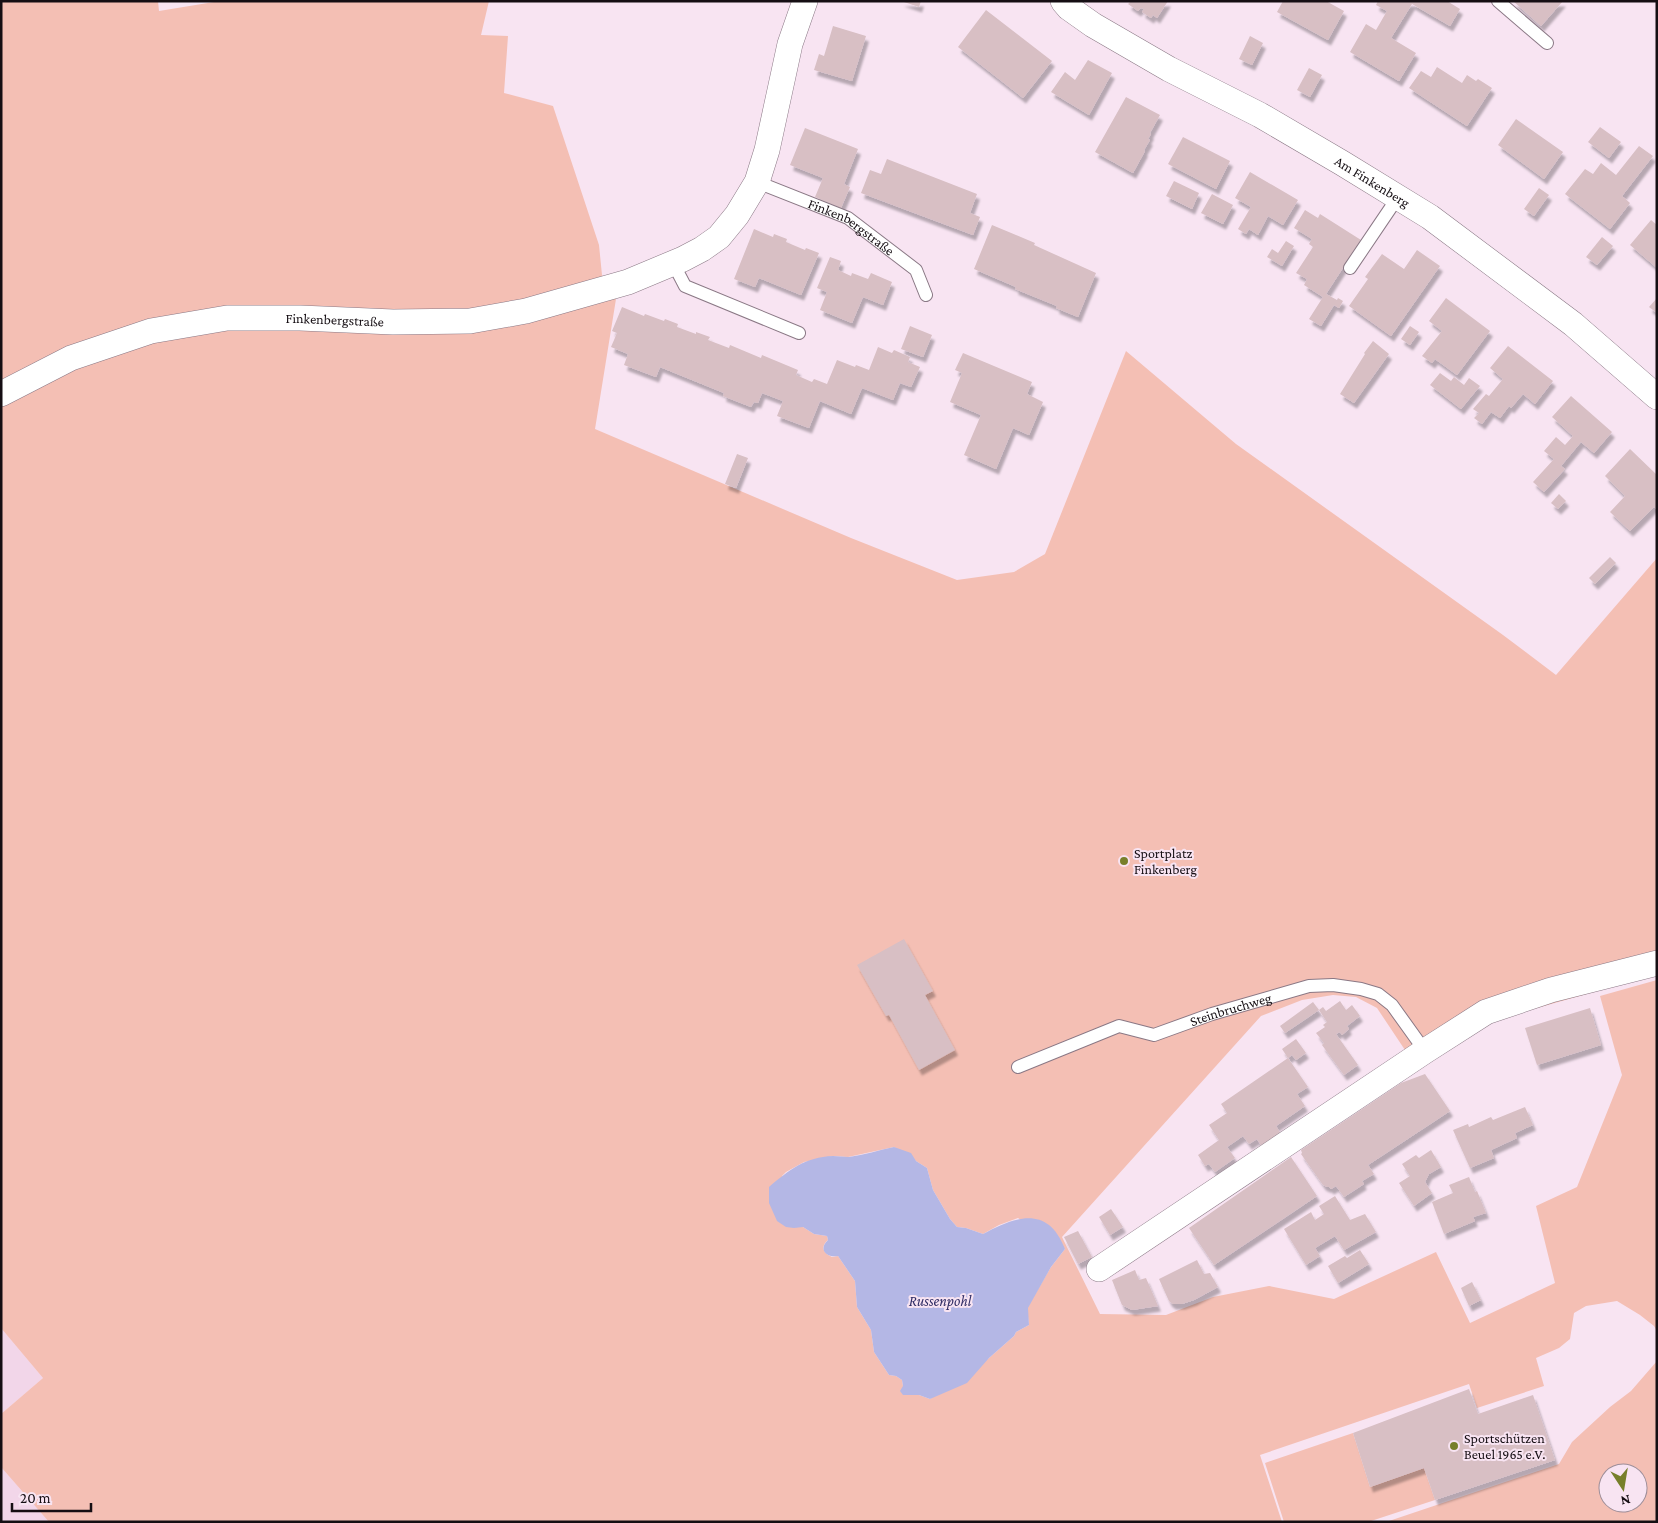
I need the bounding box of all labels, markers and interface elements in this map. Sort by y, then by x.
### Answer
street label: Am Finkenberg [1332,153,1413,211]
street label: Finkenbergstraße [806,195,898,259]
street label: Finkenbergstraße [286,310,384,330]
place label: Sportplatz Finkenberg [1134,845,1197,877]
marker: Sportplatz Finkenberg [1118,855,1130,867]
street label: Steinbruchweg [1188,989,1273,1029]
water label: Russenpohl [909,1293,972,1310]
place label: Sportschützen Beuel 1965 e.V. [1464,1430,1545,1462]
marker: Sportschützen Beuel 1965 e.V. [1448,1440,1460,1452]
north arrow [1598,1463,1648,1513]
scale bar [12,1480,91,1512]
text: 20 m [20,1490,51,1506]
text: N [1619,1492,1632,1510]

